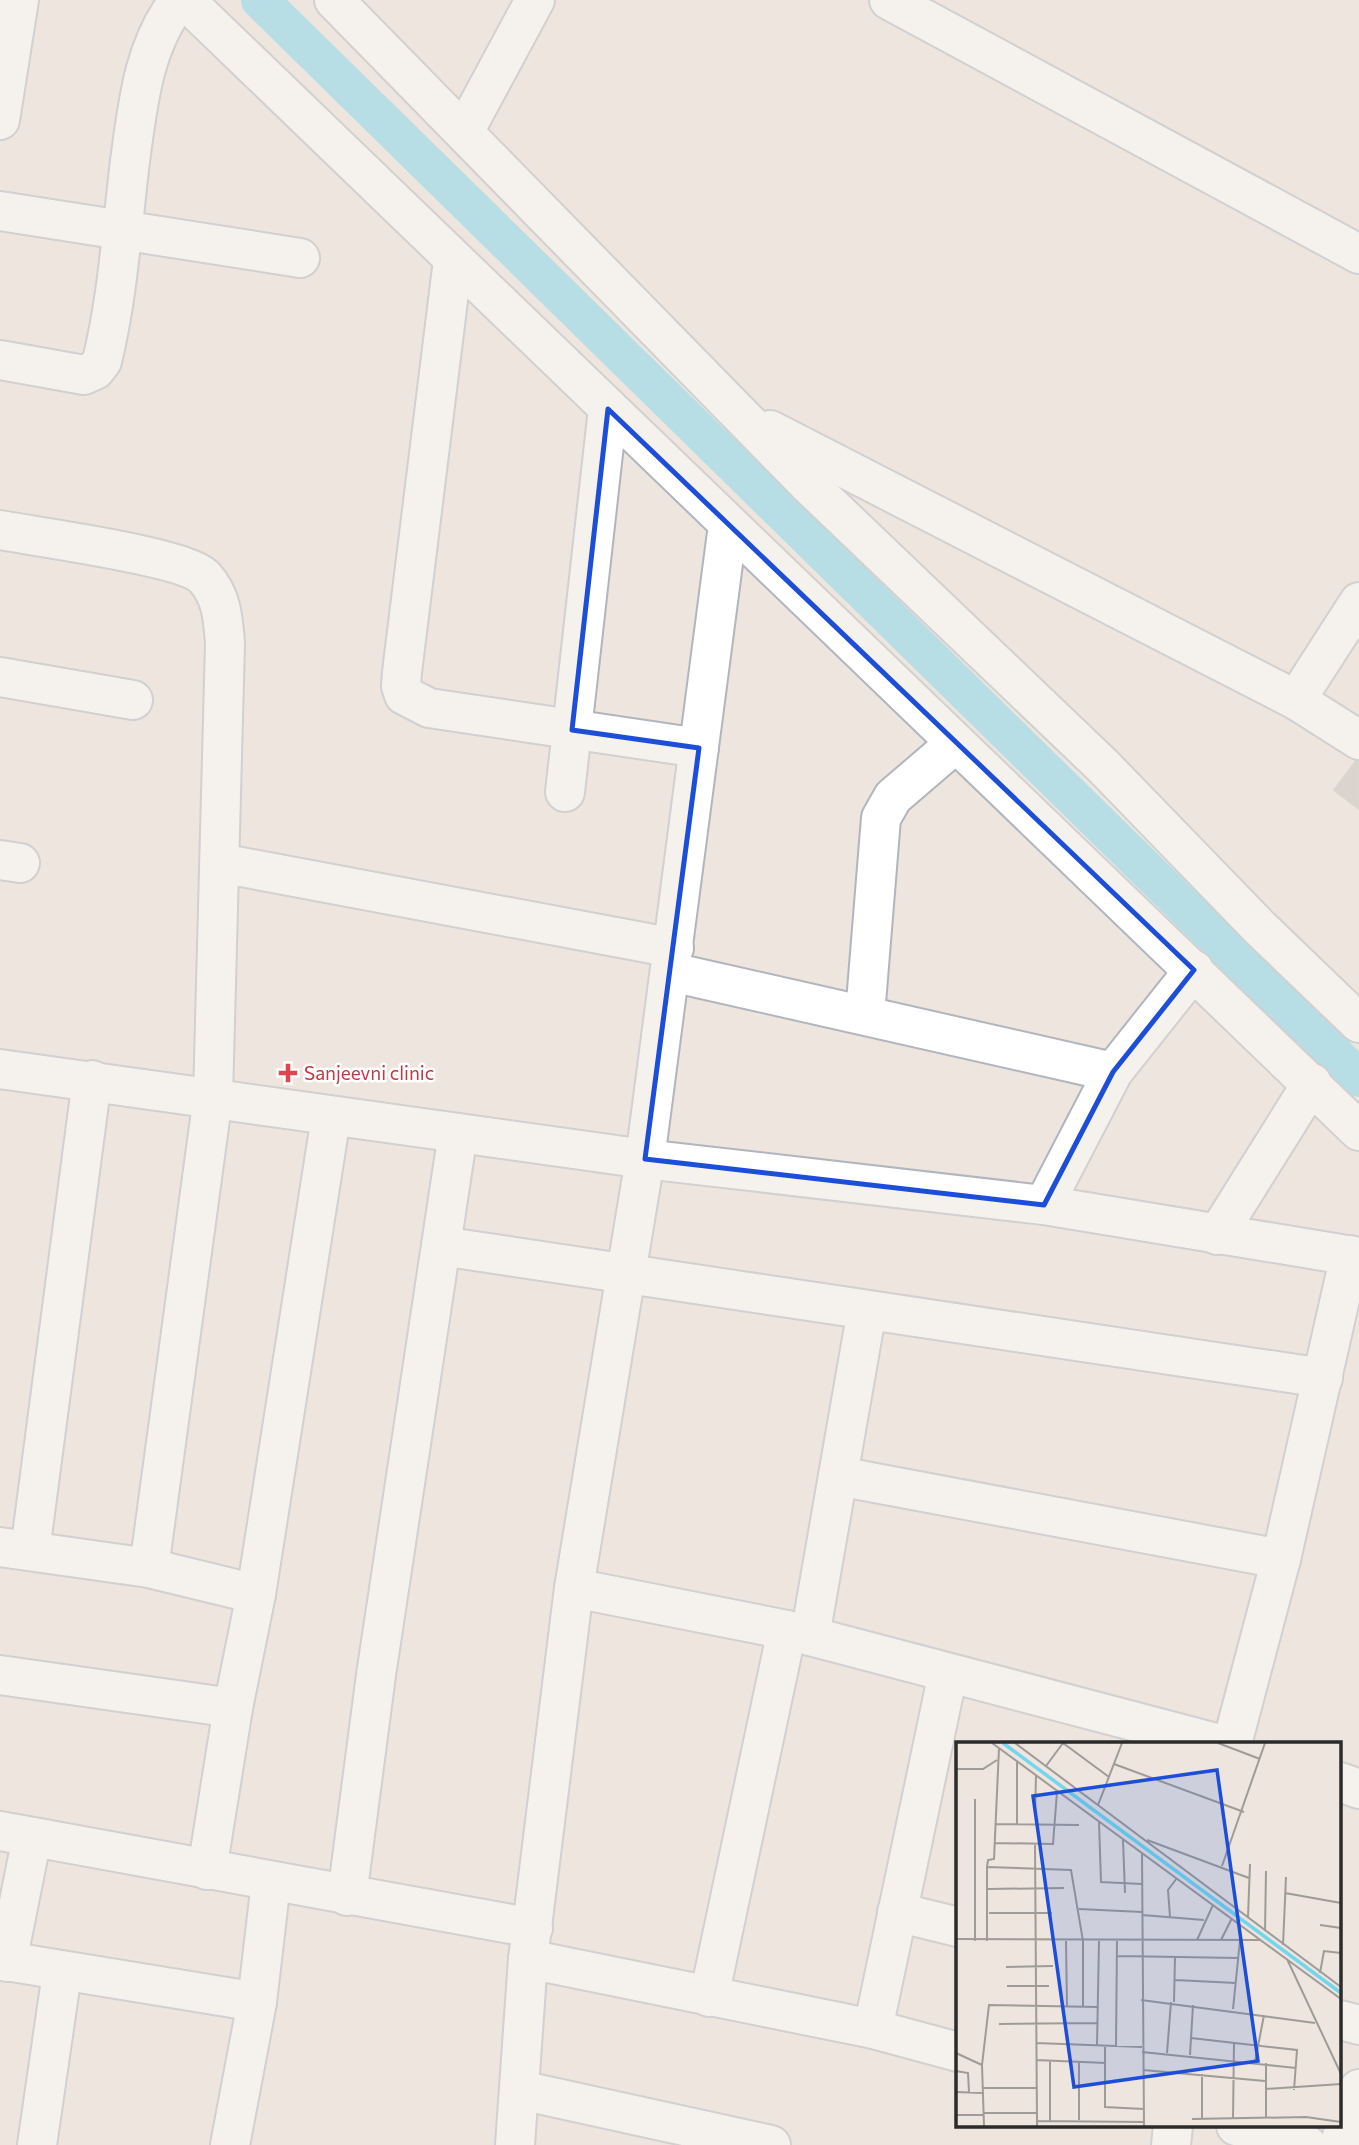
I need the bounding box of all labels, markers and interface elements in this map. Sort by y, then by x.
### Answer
place label: Sanjeevni clinic [304,1061,434,1084]
marker: Sanjeevni clinic [278,1063,298,1083]
inset map [956,1742,1342,2128]

